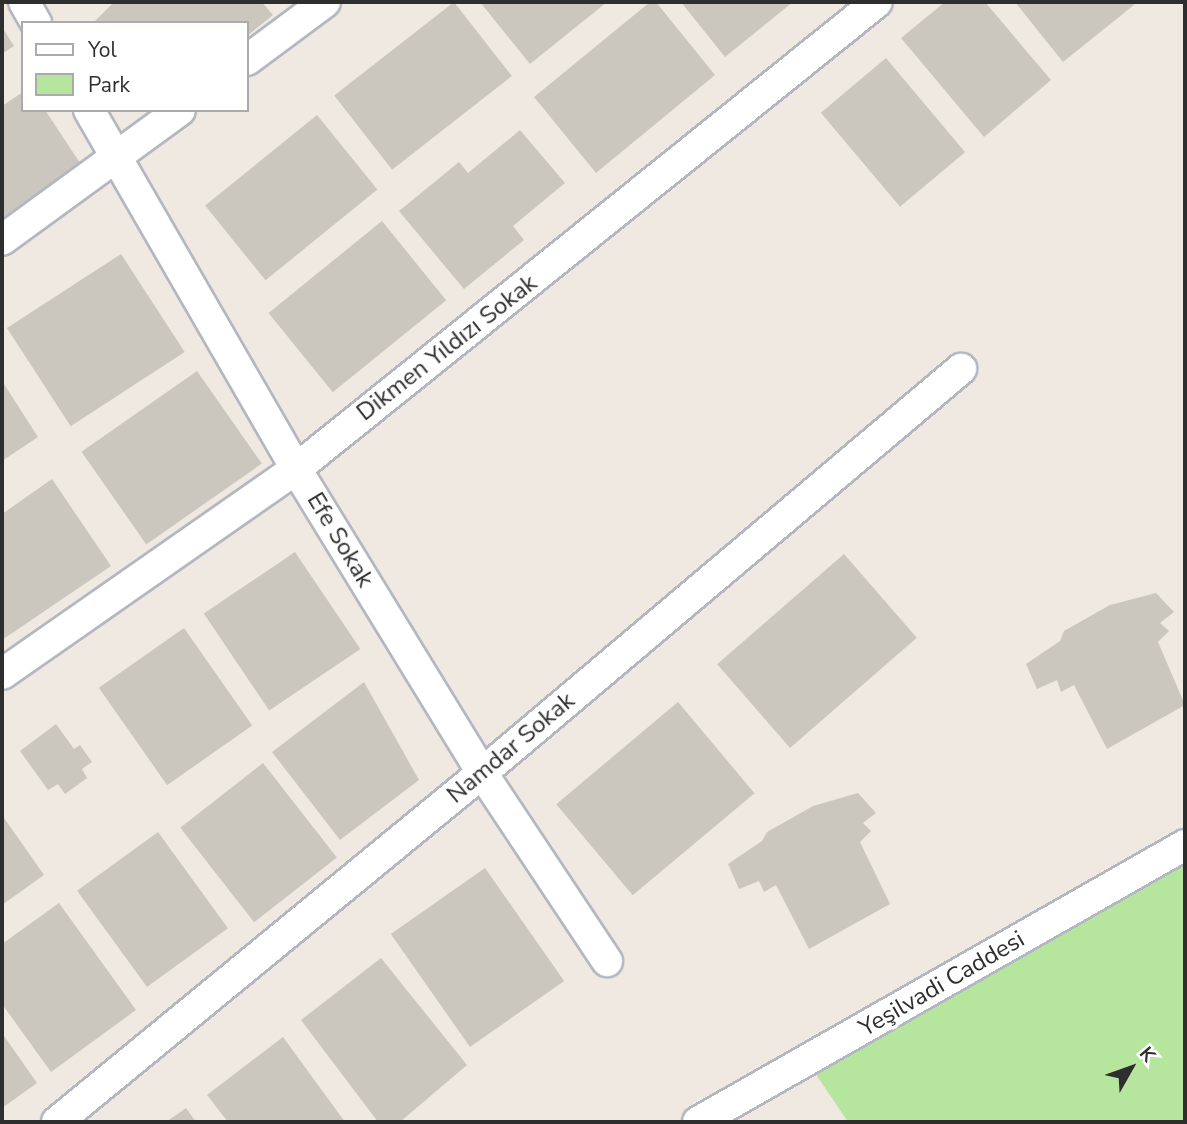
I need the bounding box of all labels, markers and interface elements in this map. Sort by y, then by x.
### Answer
legend [21,21,248,112]
text: Yol [88,36,117,64]
text: Park [88,71,130,99]
street label: Dikmen Yıldızı Sokak [351,269,543,427]
street label: Efe Sokak [301,488,379,592]
street label: Namdar Sokak [442,686,580,810]
street label: Yeşilvadi Caddesi [854,925,1030,1043]
north arrow [1096,1033,1166,1103]
text: K [1133,1041,1161,1068]

